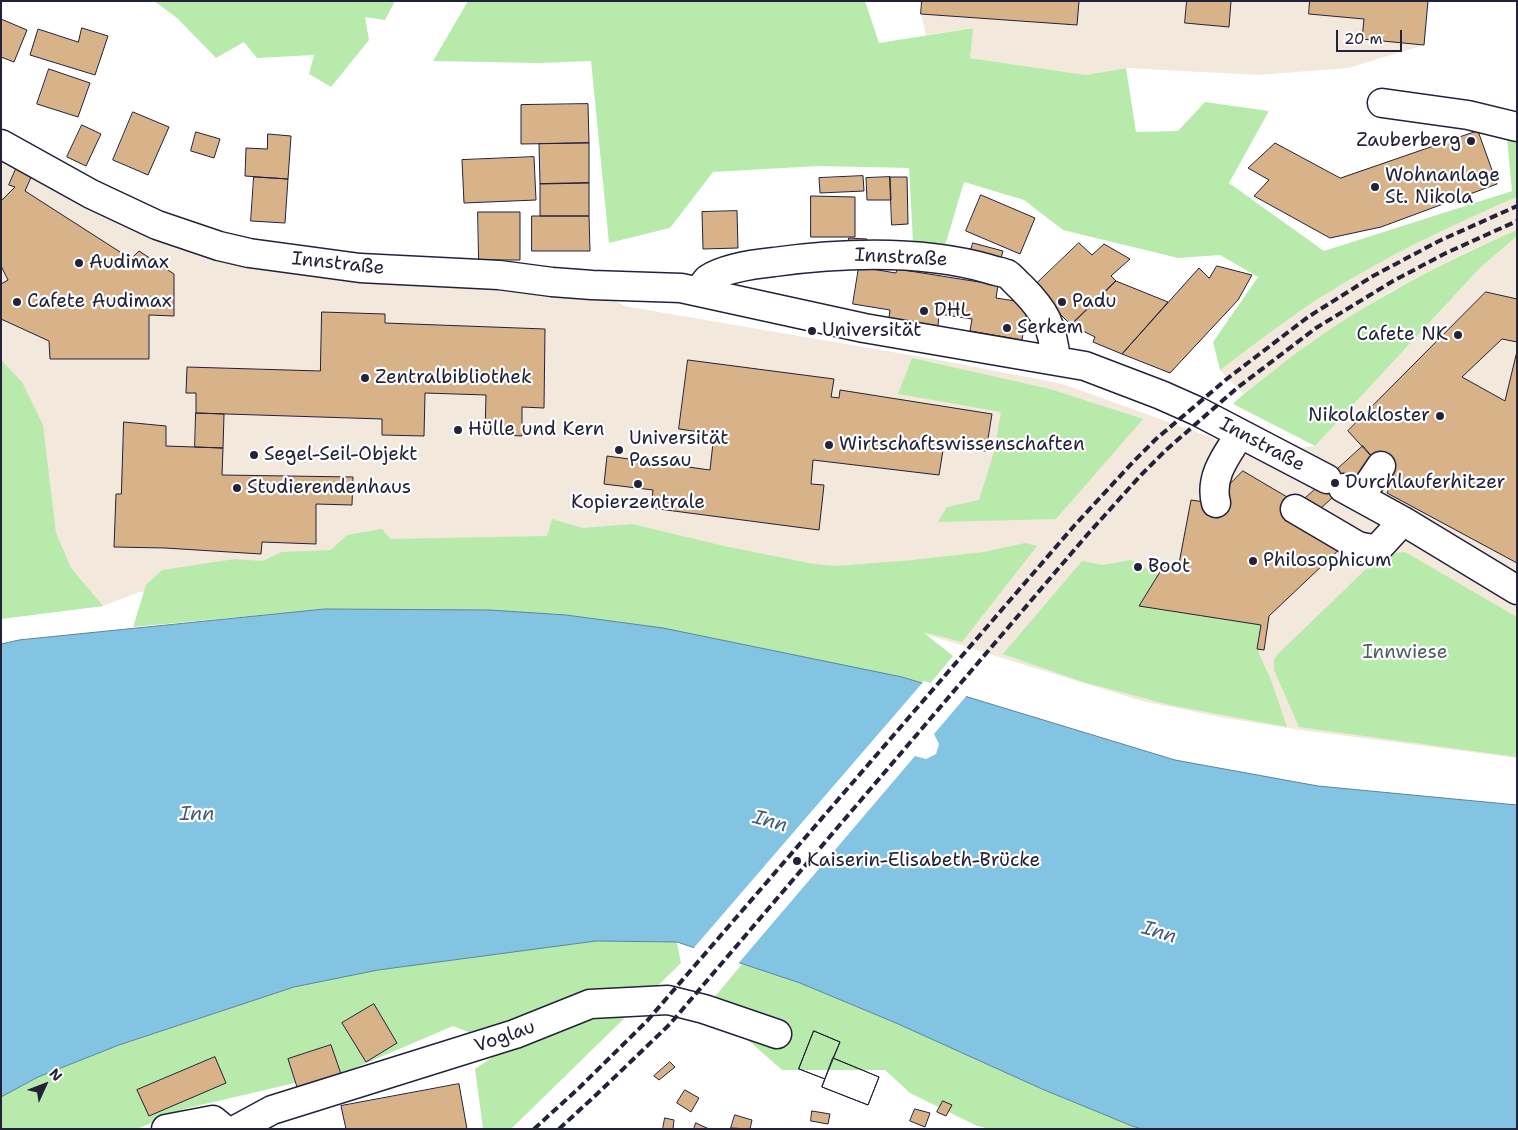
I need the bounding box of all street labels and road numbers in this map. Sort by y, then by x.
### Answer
street label: Innstraße [854,244,948,272]
street label: Innstraße [291,248,385,280]
street label: Innstraße [1216,413,1308,477]
street label: Voglau [472,1016,538,1058]

